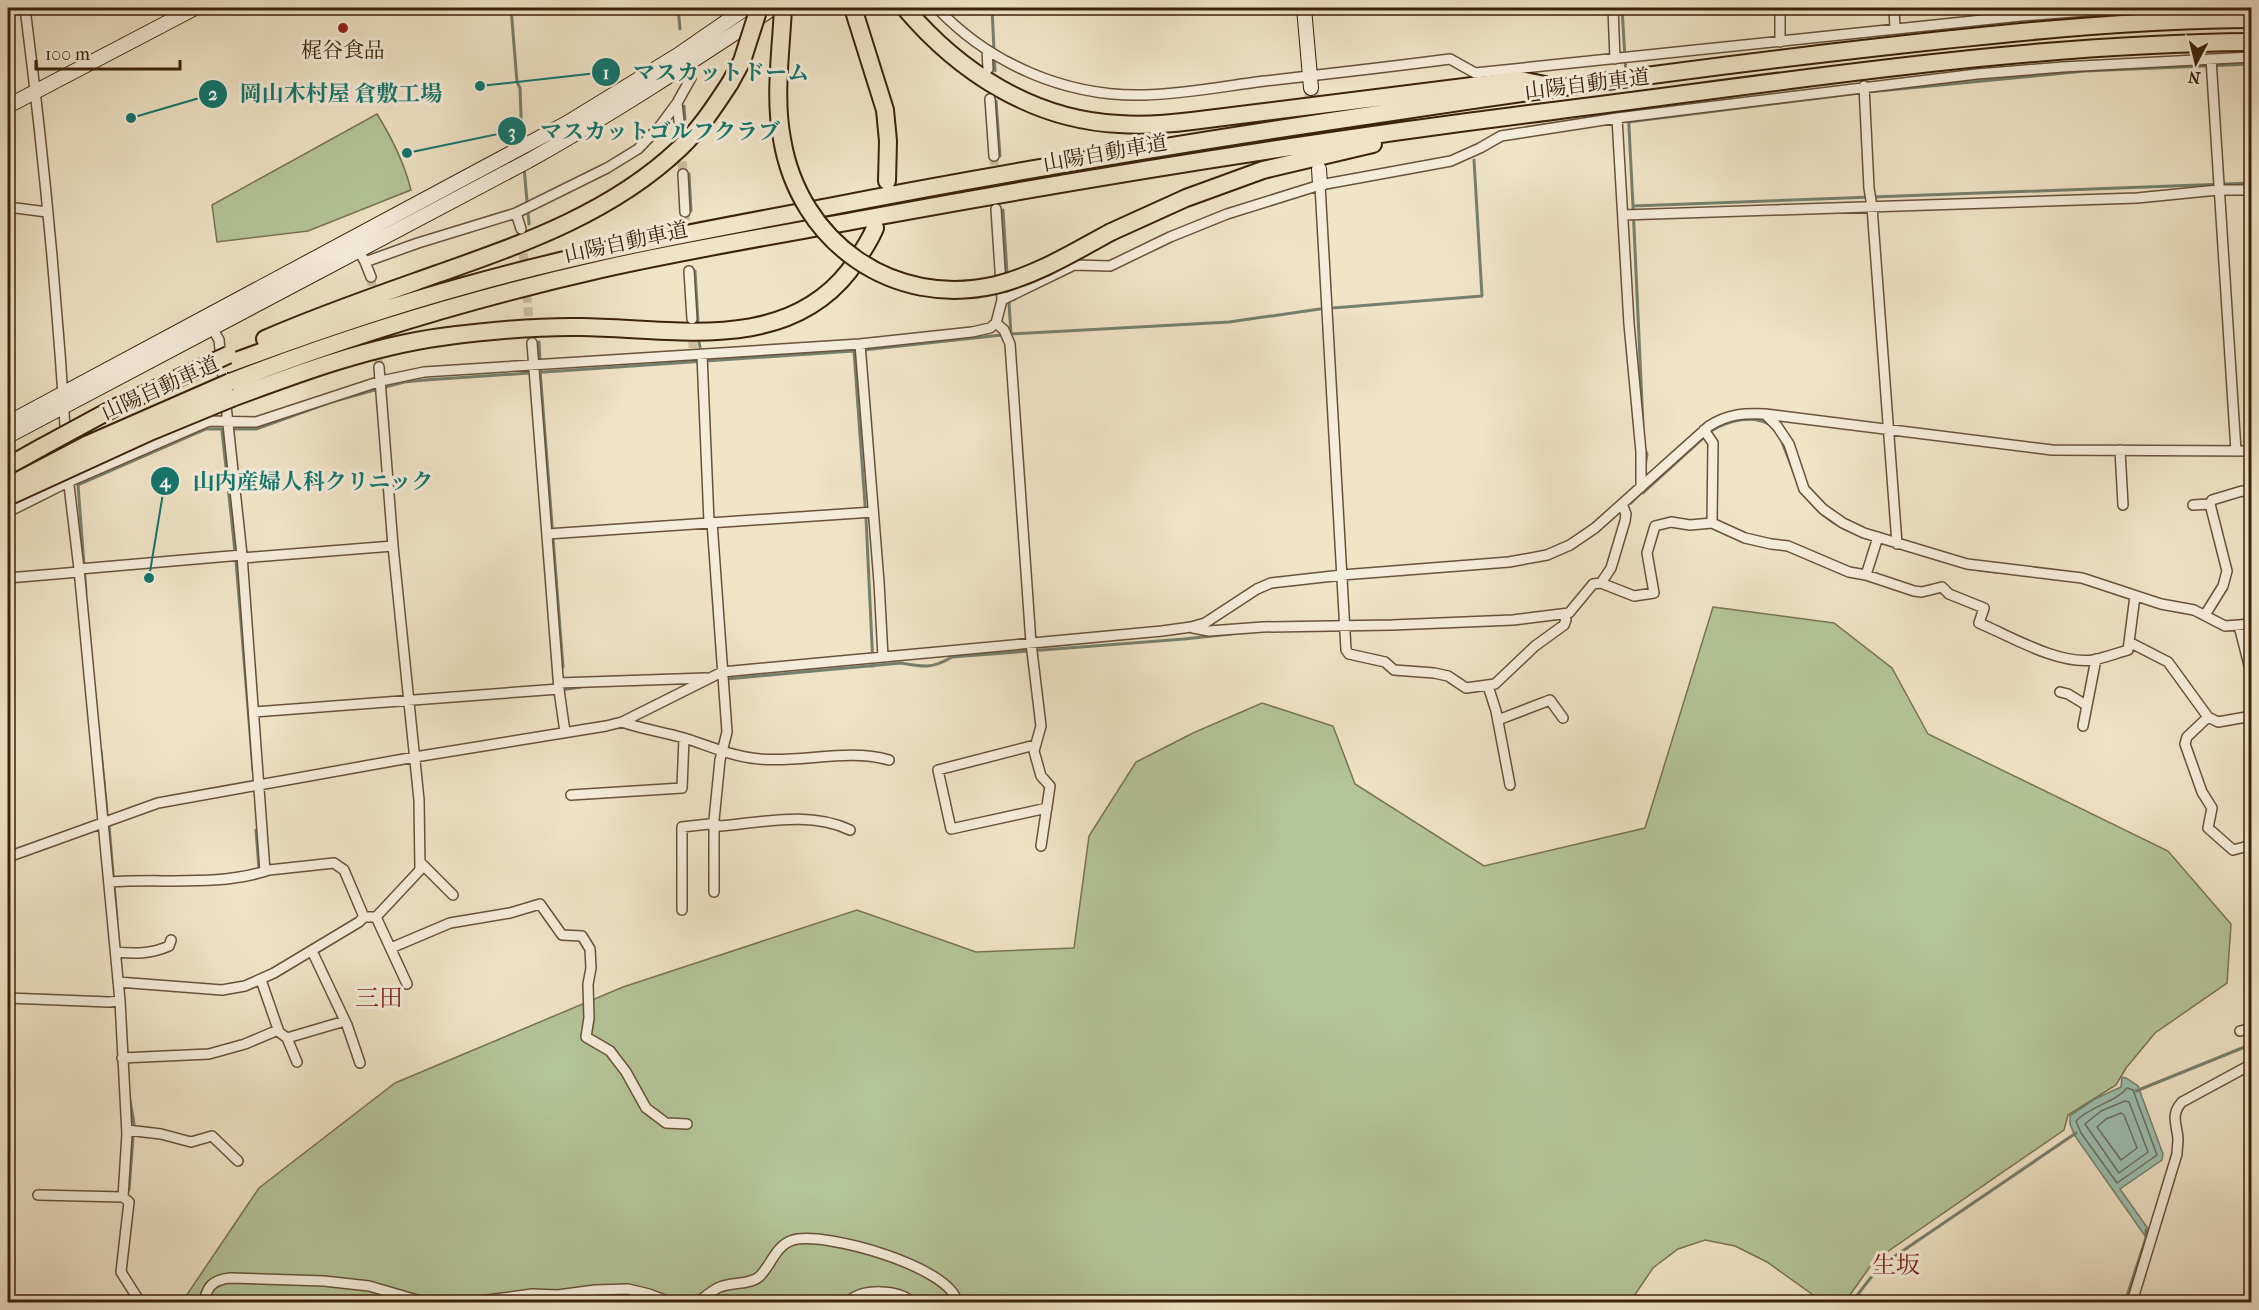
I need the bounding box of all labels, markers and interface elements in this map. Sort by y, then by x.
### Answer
marker: 梶谷食品 [336,21,350,35]
scale bar [36,33,180,71]
north arrow [2166,33,2226,93]
place label: 梶谷食品 [301,38,385,62]
text: 100 m [45,44,90,65]
callout: マスカットドーム [591,52,821,92]
text: マスカットドーム [633,60,809,86]
text: 1 [603,63,609,84]
street label: 山陽自動車道 [1523,64,1651,104]
text: N [2186,67,2201,88]
callout: 岡山木村屋 倉敷工場 [198,74,455,114]
text: 岡山木村屋 倉敷工場 [240,81,442,107]
text: 2 [208,84,218,105]
callout: マスカットゴルフクラブ [497,111,793,151]
text: マスカットゴルフクラブ [540,119,780,145]
text: 3 [508,122,516,143]
street label: 山陽自動車道 [1041,130,1169,176]
street label: 山陽自動車道 [562,217,690,267]
street label: 山陽自動車道 [98,351,222,425]
callout: 山内産婦人科クリニック [150,461,446,501]
text: 山内産婦人科クリニック [193,469,433,495]
text: 4 [159,471,172,492]
district label: 三田 [355,984,403,1012]
district label: 生坂 [1872,1251,1920,1279]

